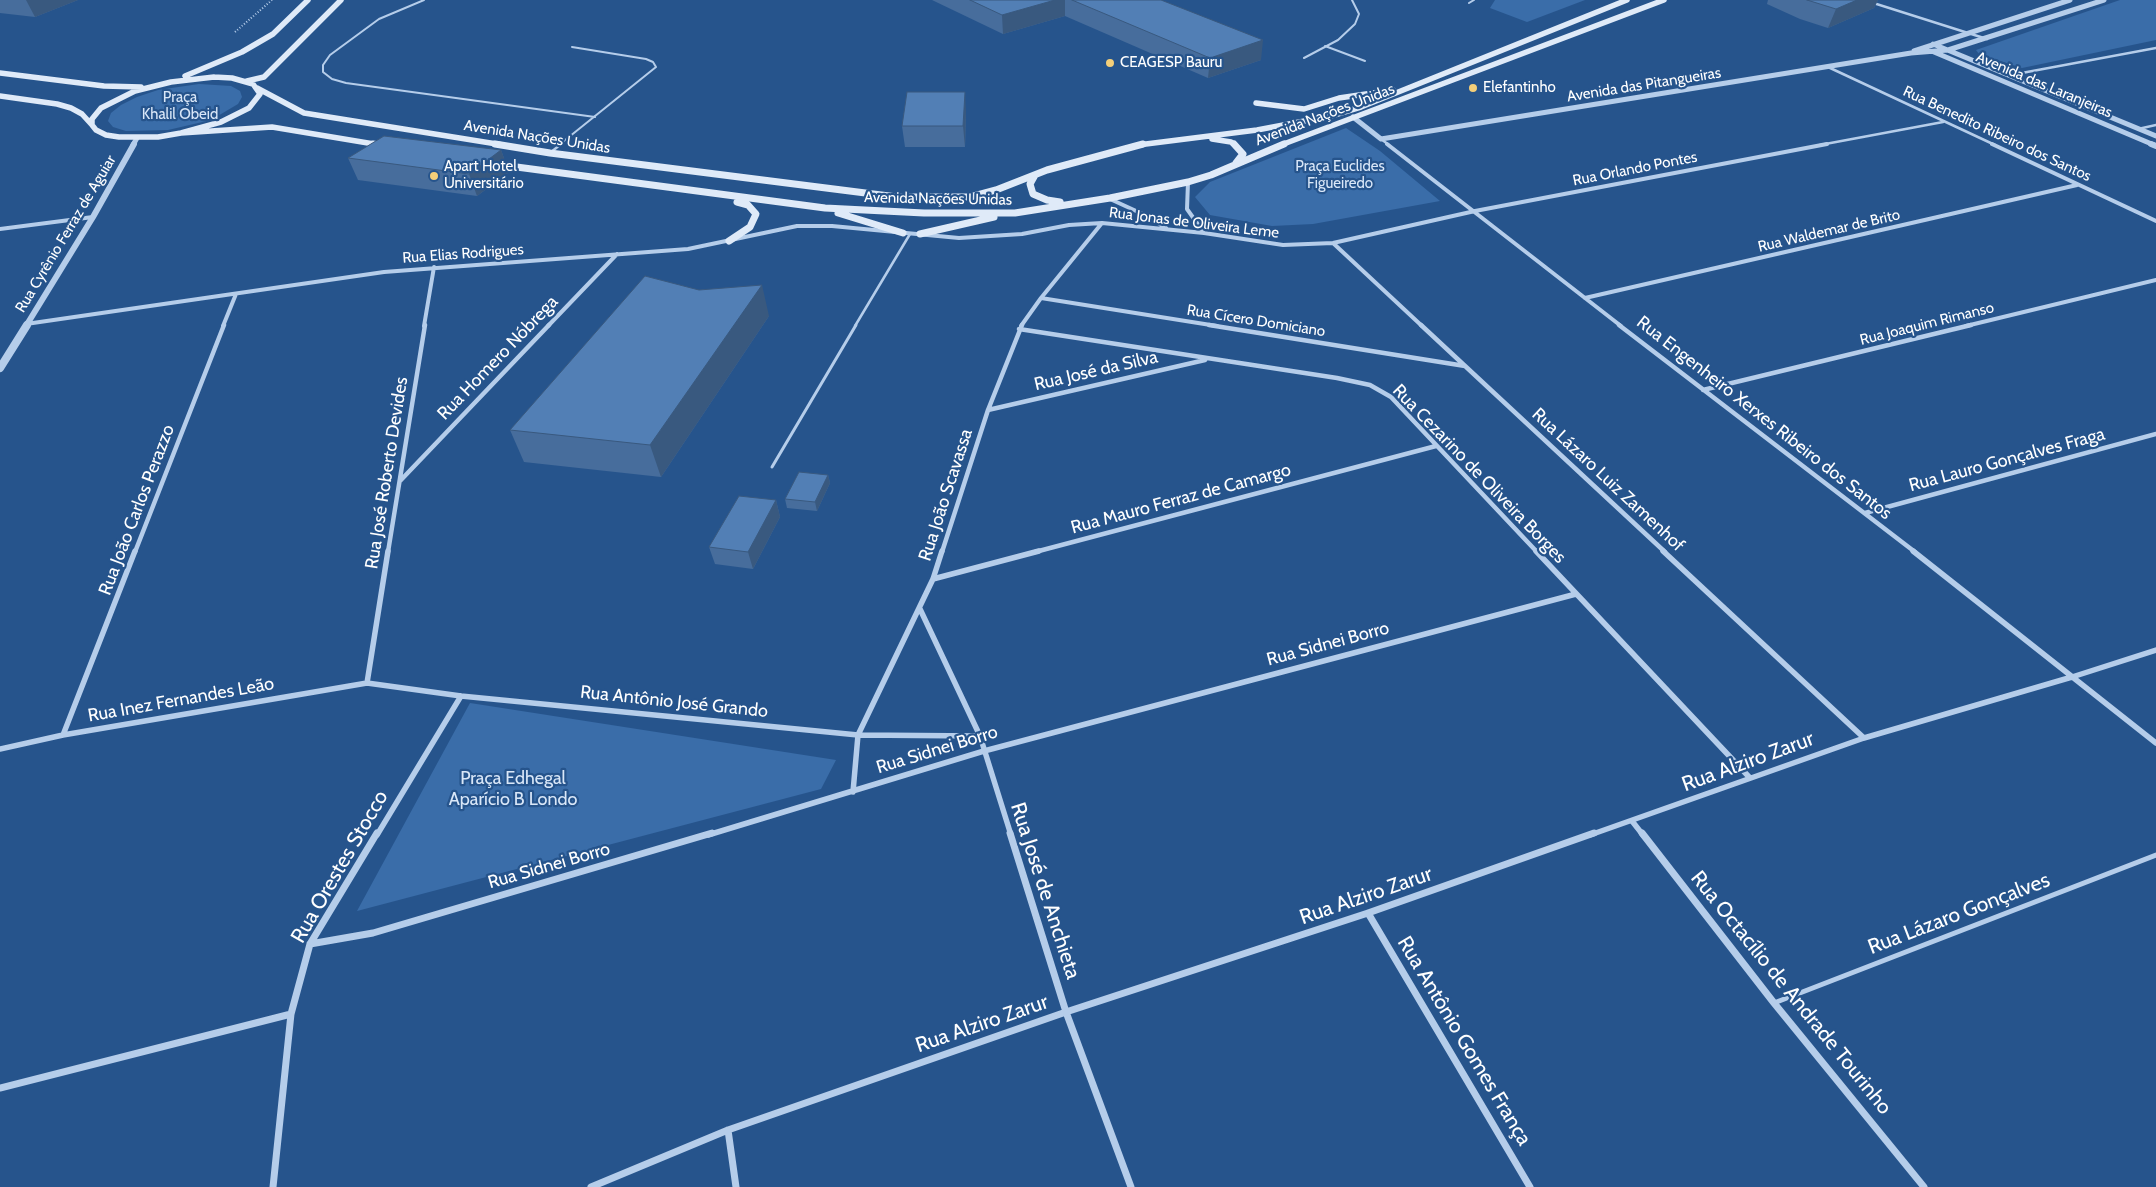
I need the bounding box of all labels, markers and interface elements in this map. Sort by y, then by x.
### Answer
street label: Avenida das Laranjeiras [1973,48,2115,122]
place label: CEAGESP Bauru [1120,54,1222,72]
marker: CEAGESP Bauru [1104,57,1116,69]
street label: Avenida das Pitangueiras [1566,64,1722,106]
place label: Elefantinho [1483,79,1556,97]
street label: Avenida Nações Unidas [1253,80,1397,150]
marker: Elefantinho [1467,82,1479,94]
street label: Rua Benedito Ribeiro dos Santos [1900,82,2094,186]
park label: Praça Khalil Obeid [142,89,218,124]
street label: Avenida Nações Unidas [463,117,611,157]
street label: Rua Orlando Pontes [1571,148,1699,190]
street label: Rua Cyrênio Ferraz de Aguiar [12,152,120,316]
place label: Apart Hotel Universitário [444,158,524,193]
park label: Praça Euclides Figueiredo [1295,158,1385,193]
marker: Apart Hotel Universitário [428,170,440,182]
street label: Avenida Nações Unidas [864,189,1012,209]
street label: Rua Jonas de Oliveira Leme [1108,204,1280,242]
street label: Rua Waldemar de Brito [1756,206,1902,256]
street label: Rua Elias Rodrigues [402,241,524,267]
street label: Rua Homero Nóbrega [433,291,563,425]
street label: Rua Joaquim Rimanso [1858,299,1996,349]
street label: Rua Cícero Domiciano [1185,301,1327,341]
street label: Rua Engenheiro Xerxes Ribeiro dos Santos [1632,312,1896,524]
street label: Rua José da Silva [1032,346,1160,396]
street label: Rua José Roberto Devides [361,375,413,571]
street label: Rua Cezarino de Oliveira Borges [1388,380,1570,568]
street label: Rua Lázaro Luiz Zamenhof [1527,404,1689,556]
street label: Rua João Carlos Perazzo [95,422,179,598]
street label: Rua Lauro Gonçalves Fraga [1907,423,2107,497]
street label: Rua João Scavassa [914,426,978,564]
street label: Rua Mauro Ferraz de Camargo [1069,459,1293,539]
street label: Rua Sidnei Borro [1264,617,1392,671]
street label: Rua Inez Fernandes Leão [86,673,276,727]
street label: Rua Antônio José Grando [579,681,769,723]
street label: Rua Sidnei Borro [874,721,1000,779]
street label: Rua Alziro Zarur [1679,726,1817,798]
park label: Praça Edhegal Aparício B Londo [449,768,577,811]
street label: Rua Orestes Stocco [286,786,394,948]
street label: Rua José de Anchieta [1005,800,1085,982]
street label: Rua Sidnei Borro [486,838,612,894]
street label: Rua Alziro Zarur [1296,862,1436,930]
street label: Rua Octacílio de Andrade Tourinho [1685,866,1897,1120]
street label: Rua Lázaro Gonçalves [1865,868,2053,960]
street label: Rua Antônio Gomes França [1391,932,1537,1150]
street label: Rua Alziro Zarur [912,990,1052,1058]

